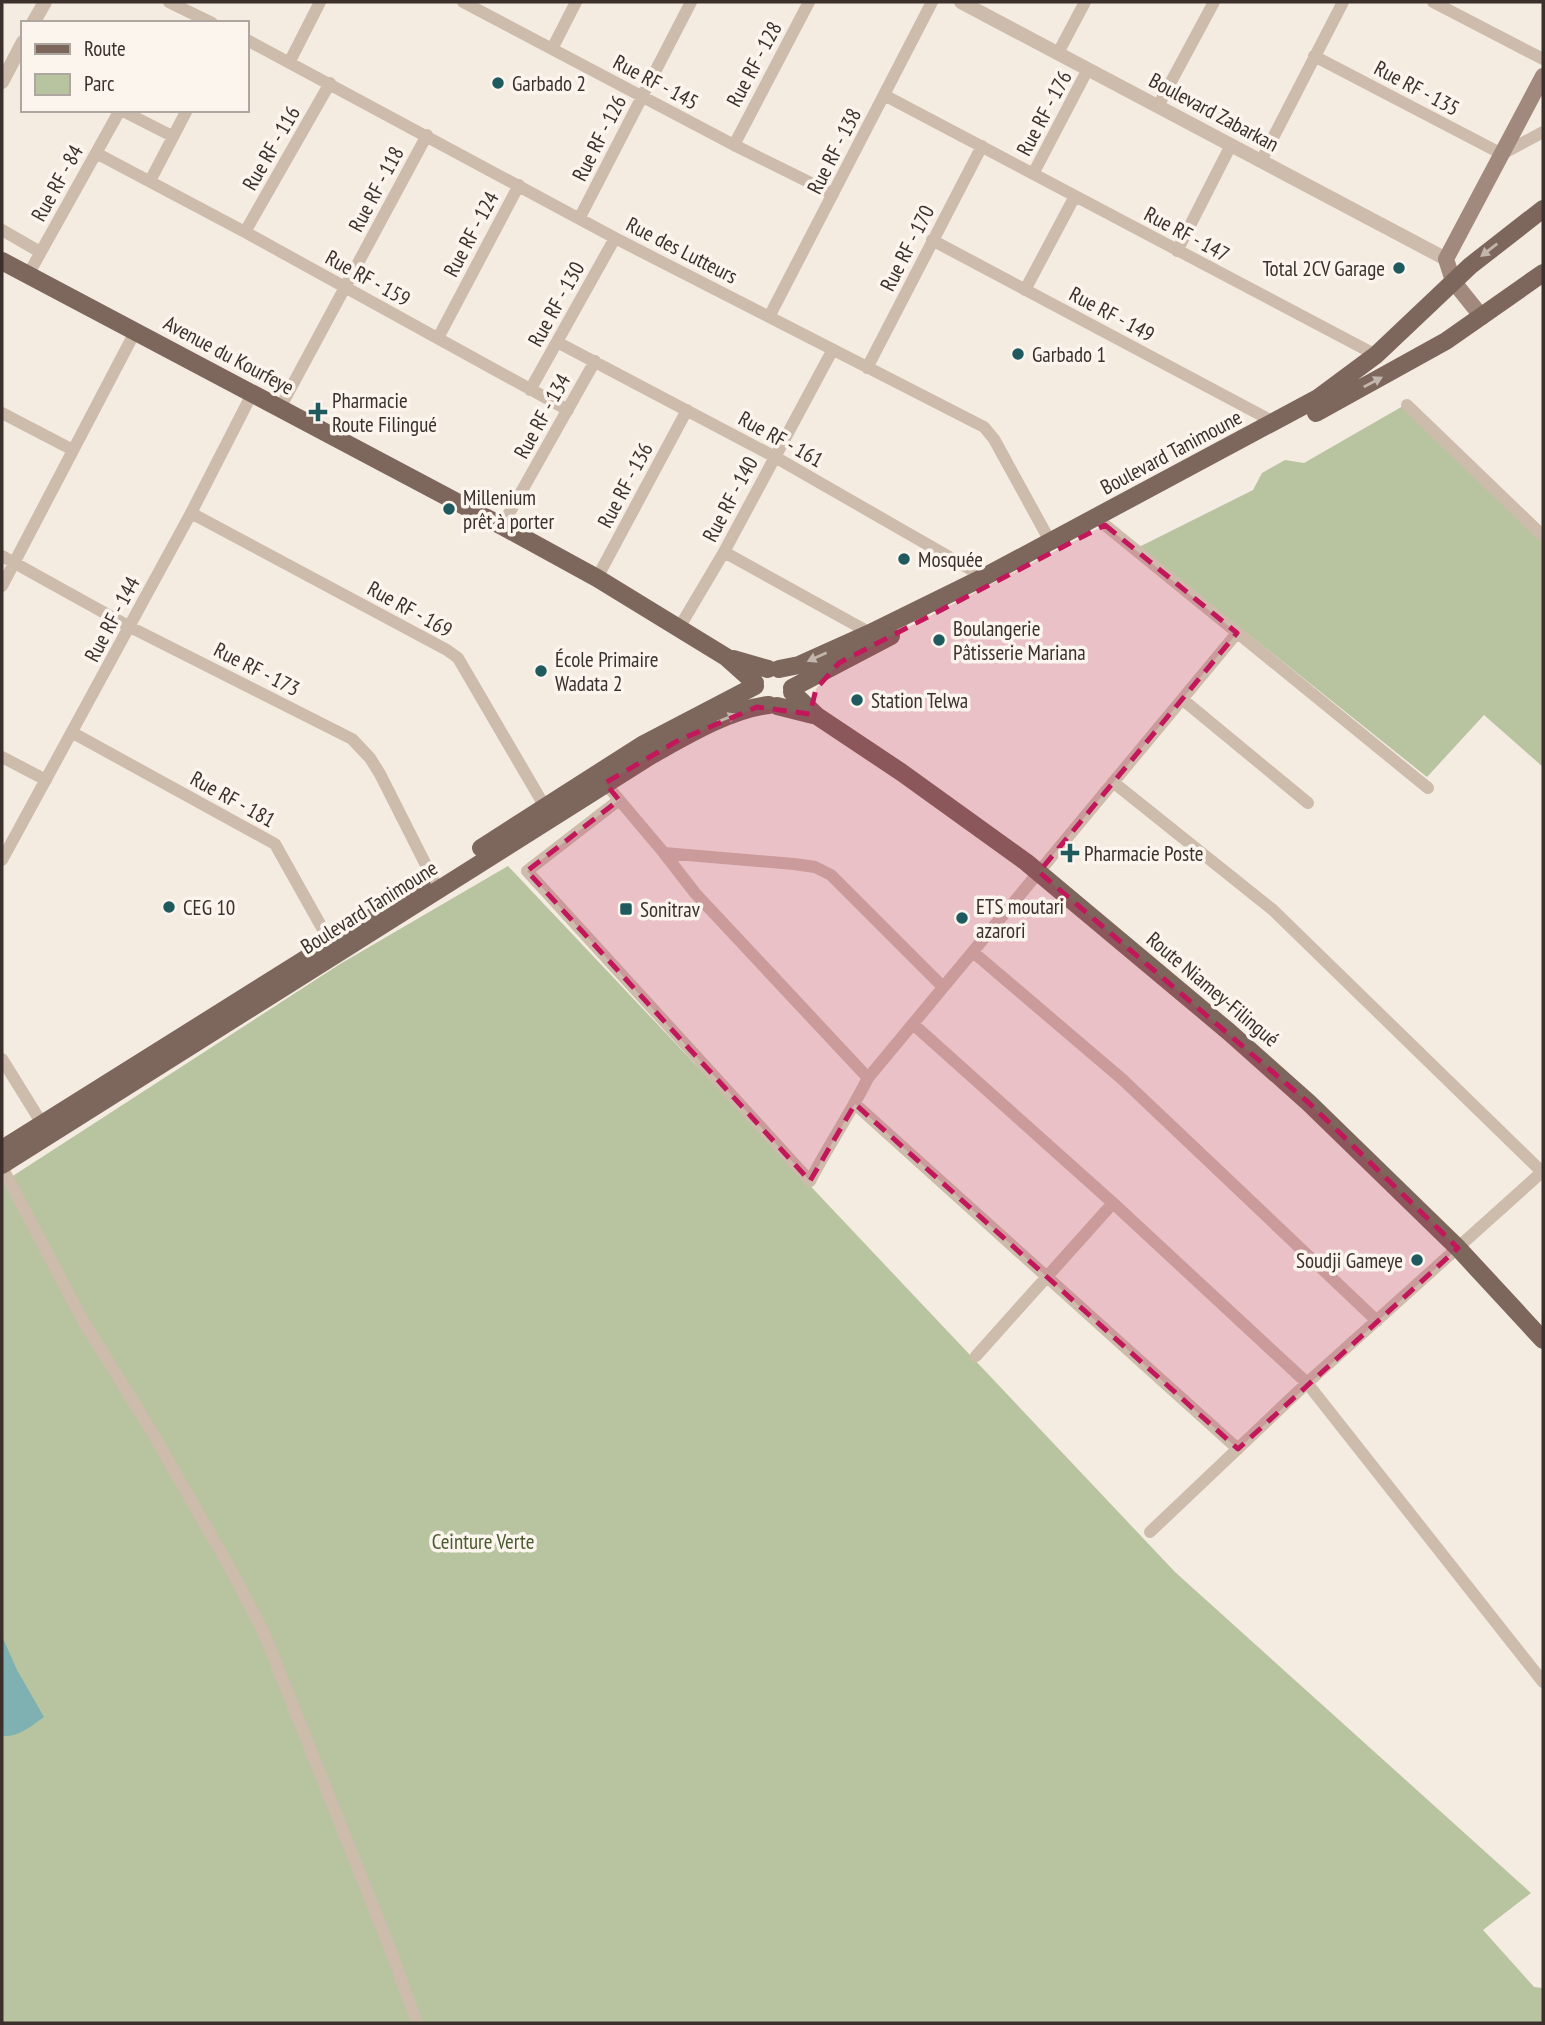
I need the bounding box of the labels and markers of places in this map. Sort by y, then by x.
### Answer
place label: Garbado 2 [512,70,586,97]
marker: Garbado 2 [490,75,506,91]
place label: Total 2CV Garage [1262,255,1385,282]
marker: Total 2CV Garage [1391,260,1407,276]
place label: Garbado 1 [1032,341,1106,368]
marker: Garbado 1 [1010,346,1026,362]
place label: Pharmacie Route Filingué [332,387,437,438]
marker: Pharmacie Route Filingué [310,404,326,420]
place label: Millenium prêt à porter [463,484,554,535]
marker: Millenium prêt à porter [441,501,457,517]
place label: Mosquée [918,546,983,573]
marker: Mosquée [896,551,912,567]
place label: Boulangerie Pâtisserie Mariana [953,615,1086,666]
marker: Boulangerie Pâtisserie Mariana [931,632,947,648]
place label: École Primaire Wadata 2 [555,646,659,697]
marker: École Primaire Wadata 2 [533,663,549,679]
place label: Station Telwa [871,687,968,714]
marker: Station Telwa [849,692,865,708]
place label: Pharmacie Poste [1084,840,1203,867]
marker: Pharmacie Poste [1062,845,1078,861]
place label: ETS moutari azarori [976,893,1064,944]
place label: CEG 10 [183,894,235,921]
place label: Sonitrav [640,896,701,923]
marker: CEG 10 [161,899,177,915]
marker: Sonitrav [618,901,634,917]
marker: ETS moutari azarori [954,910,970,926]
place label: Soudji Gameye [1296,1247,1403,1274]
marker: Soudji Gameye [1409,1252,1425,1268]

